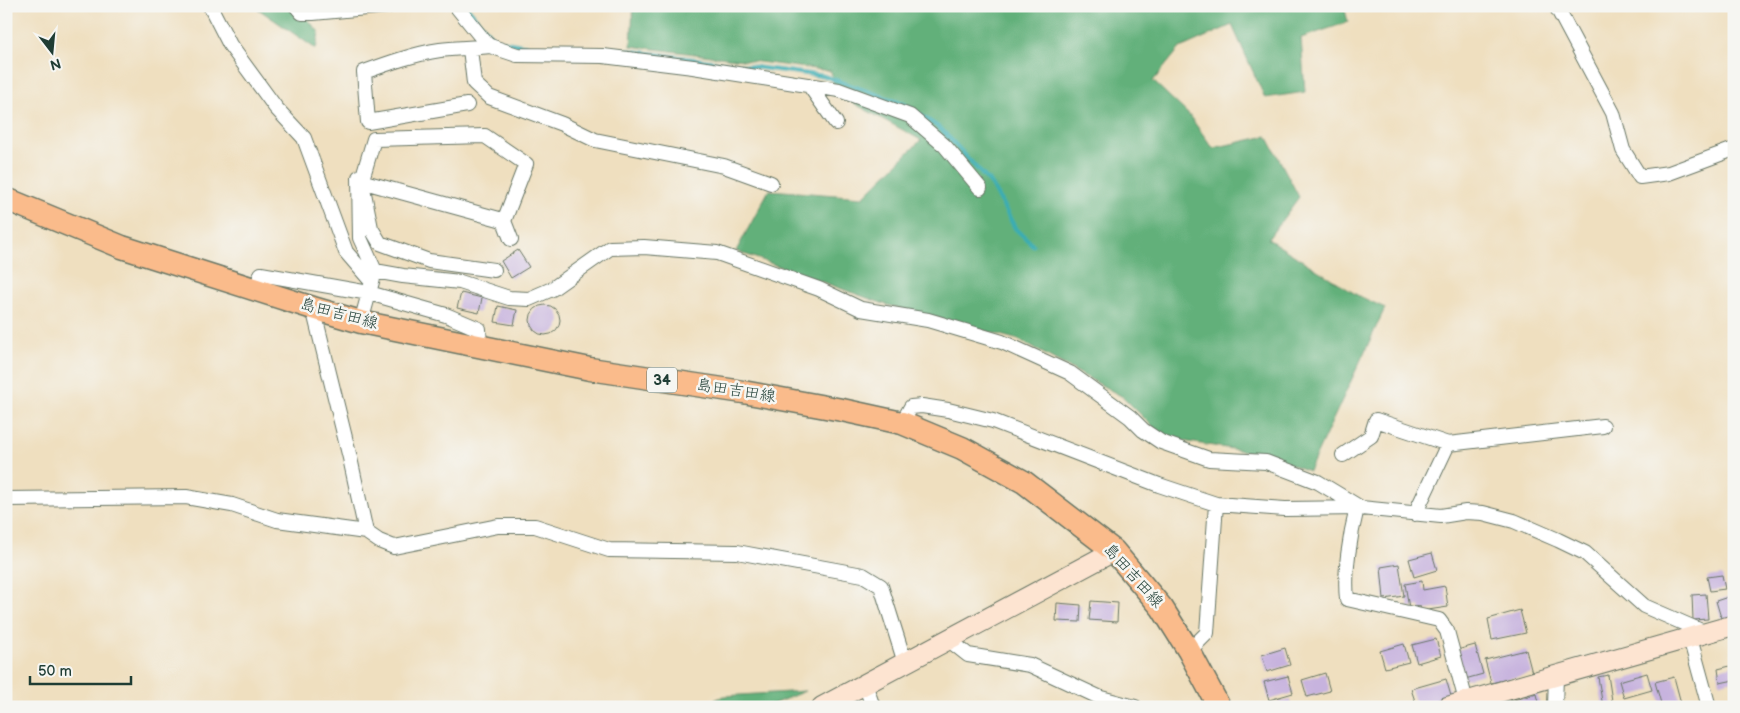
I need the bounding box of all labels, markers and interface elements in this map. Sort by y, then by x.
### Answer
north arrow [28,28,78,78]
text: N [48,54,63,74]
street label: 島田吉田線 [298,294,380,334]
road number: 34 [647,368,677,392]
street label: 島田吉田線 [695,375,777,407]
street label: 島田吉田線 [1099,540,1167,612]
scale bar [30,653,131,685]
text: 50 m [38,662,72,681]

